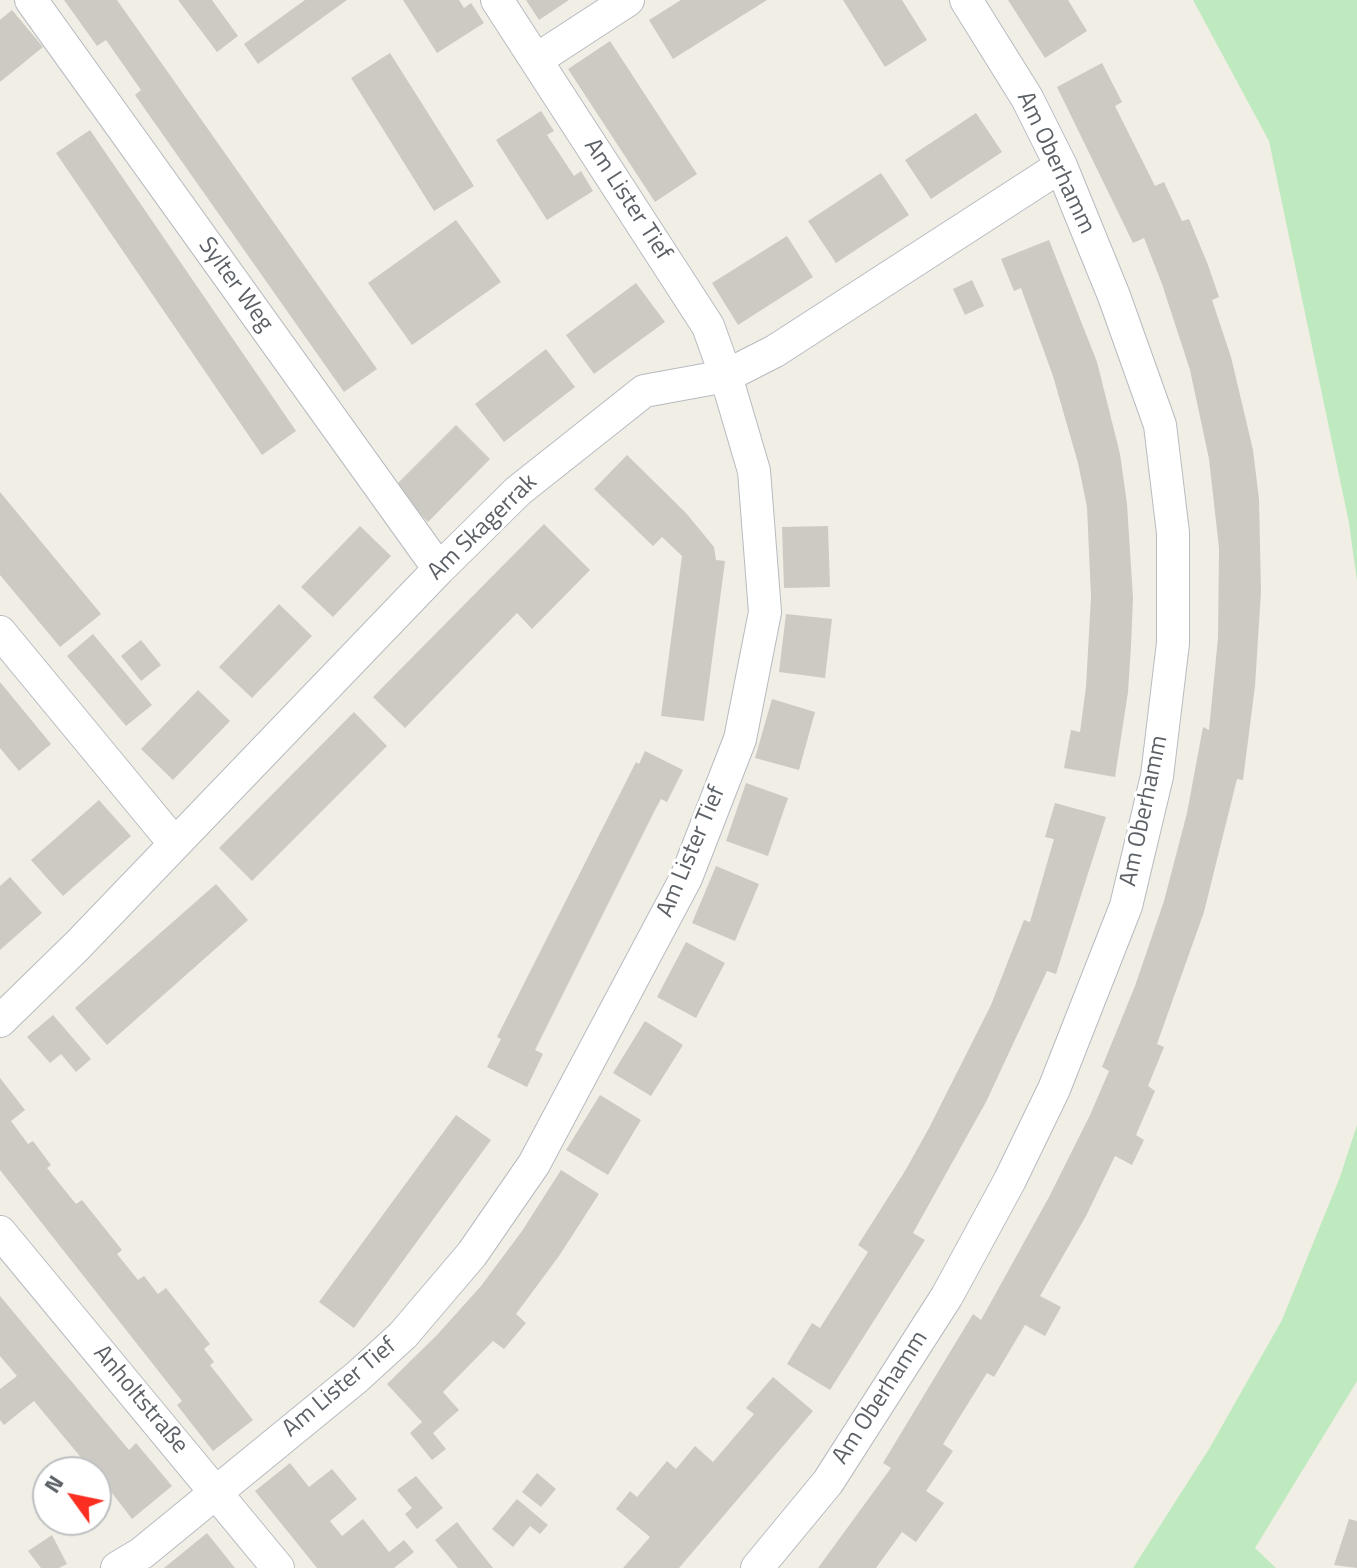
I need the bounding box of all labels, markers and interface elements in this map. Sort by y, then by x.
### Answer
street label: Am Oberhamm [1009,87,1101,239]
street label: Am Lister Tief [577,134,677,266]
street label: Sylter Weg [191,232,279,338]
street label: Am Skagerrak [422,469,544,587]
street label: Am Oberhamm [1115,733,1175,889]
street label: Am Lister Tief [651,782,733,922]
street label: Am Oberhamm [827,1326,935,1470]
street label: Am Lister Tief [277,1332,403,1444]
street label: Anholtstraße [86,1340,194,1460]
north arrow [32,1456,112,1536]
text: N [35,1468,72,1500]

